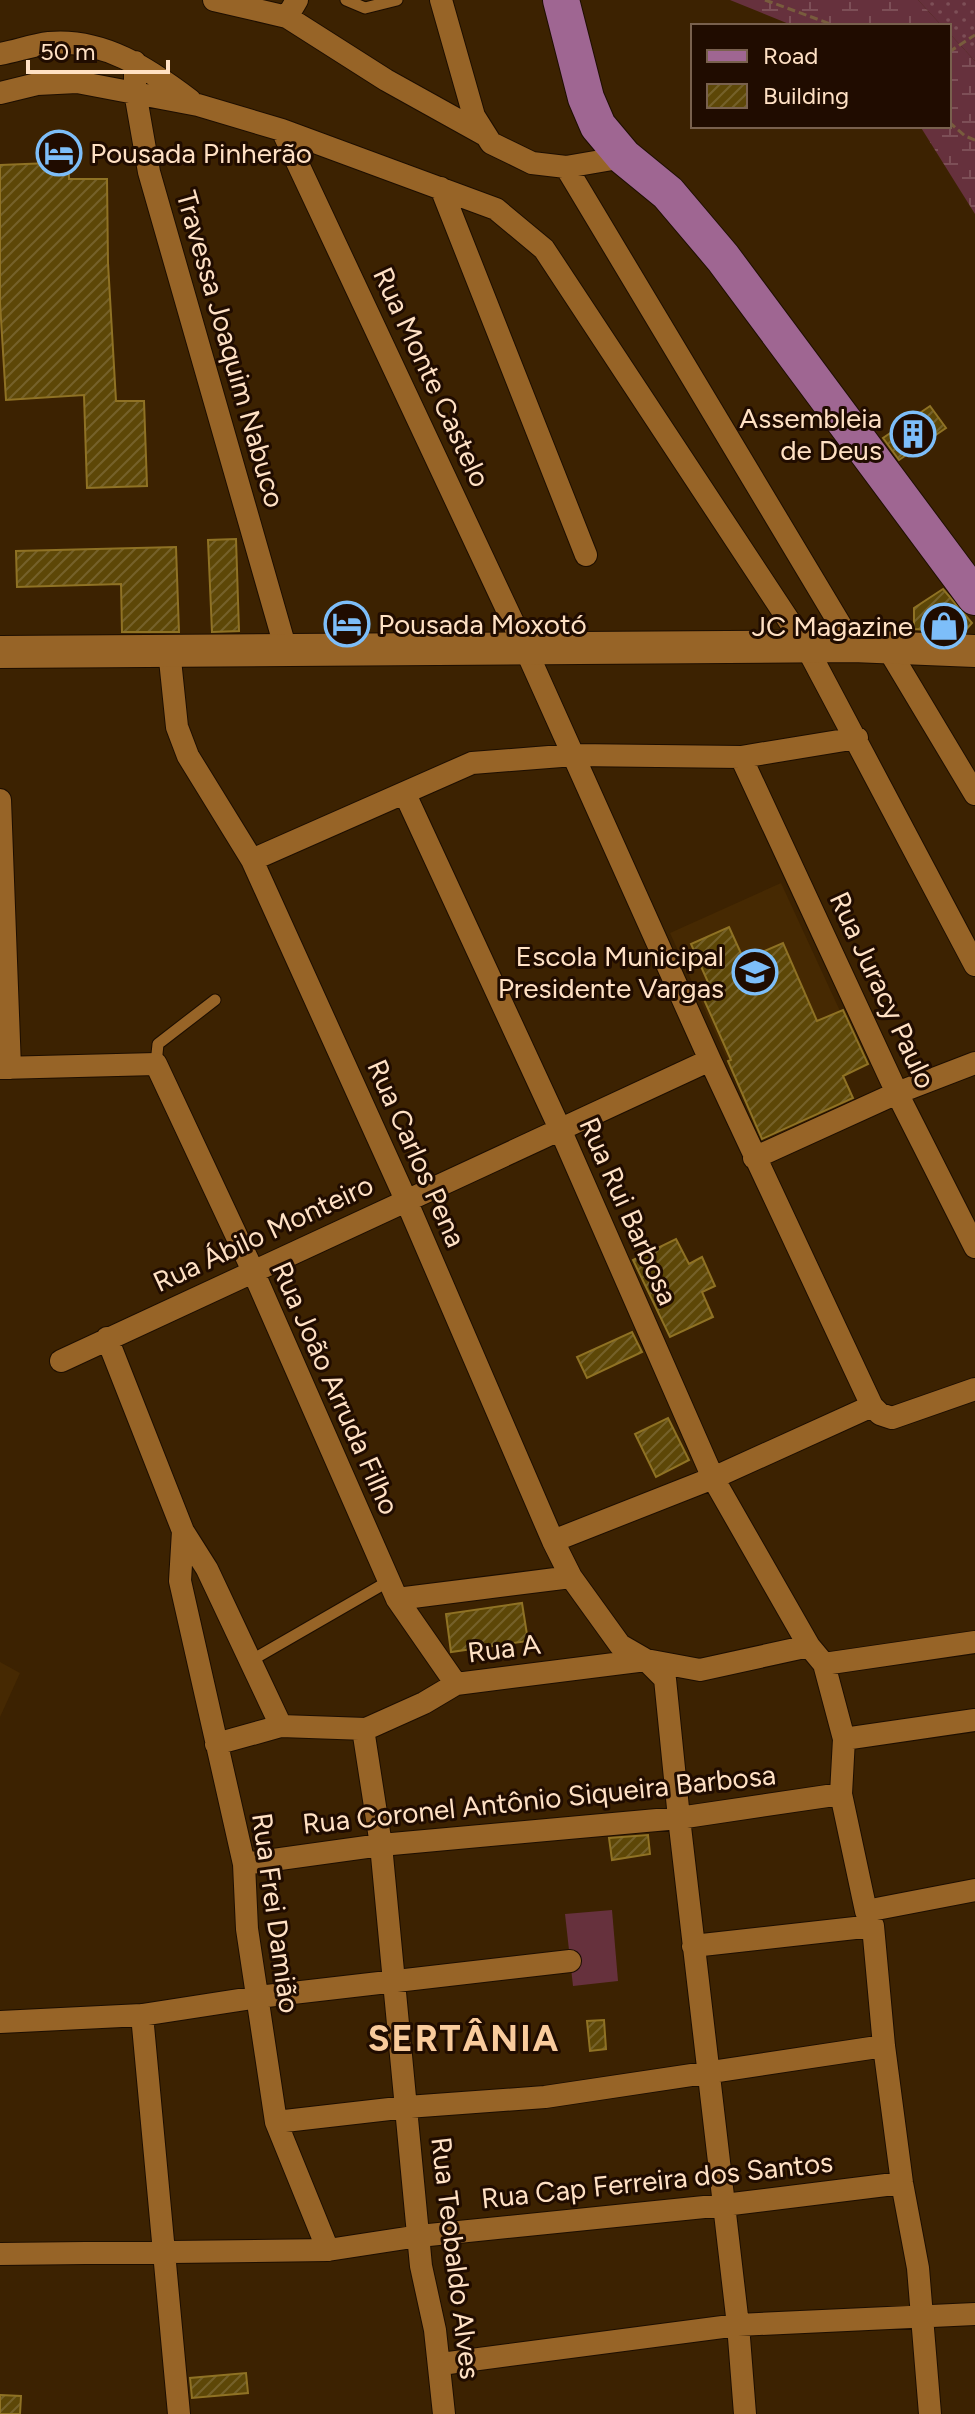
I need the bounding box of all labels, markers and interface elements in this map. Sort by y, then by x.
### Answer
scale bar [28,24,168,74]
legend [691,24,951,128]
text: 50 m [40,37,96,66]
text: Road [763,41,818,70]
text: Building [763,81,849,110]
hotel icon: Pousada Pinherão [35,129,83,177]
place label: Pousada Pinherão [90,136,312,170]
street label: Travessa Joaquim Nabuco [169,187,293,511]
street label: Rua Monte Castelo [366,262,498,492]
place label: Assembleia de Deus [739,401,882,467]
building icon: Assembleia de Deus [889,410,937,458]
hotel icon: Pousada Moxotó [323,600,371,648]
shop icon: JC Magazine [920,602,968,650]
place label: Pousada Moxotó [378,607,587,641]
place label: JC Magazine [752,609,913,643]
street label: Rua Juracy Paulo [823,886,943,1094]
place label: Escola Municipal Presidente Vargas [498,939,724,1005]
school or university icon: Escola Municipal Presidente Vargas [731,948,779,996]
street label: Rua Carlos Pena [360,1054,474,1252]
street label: Rua Rui Barbosa [572,1112,686,1310]
street label: Rua Ábilo Monteiro [147,1167,379,1299]
street label: Rua João Arruda Filho [265,1256,407,1520]
street label: Rua A [466,1627,542,1669]
street label: Rua Coronel Antônio Siqueira Barbosa [301,1757,777,1841]
street label: Rua Frei Damião [245,1811,307,2015]
district label: SERTÂNIA [368,2017,560,2060]
street label: Rua Teobaldo Alves [424,2135,488,2381]
street label: Rua Cap Ferreira dos Santos [479,2145,835,2215]

